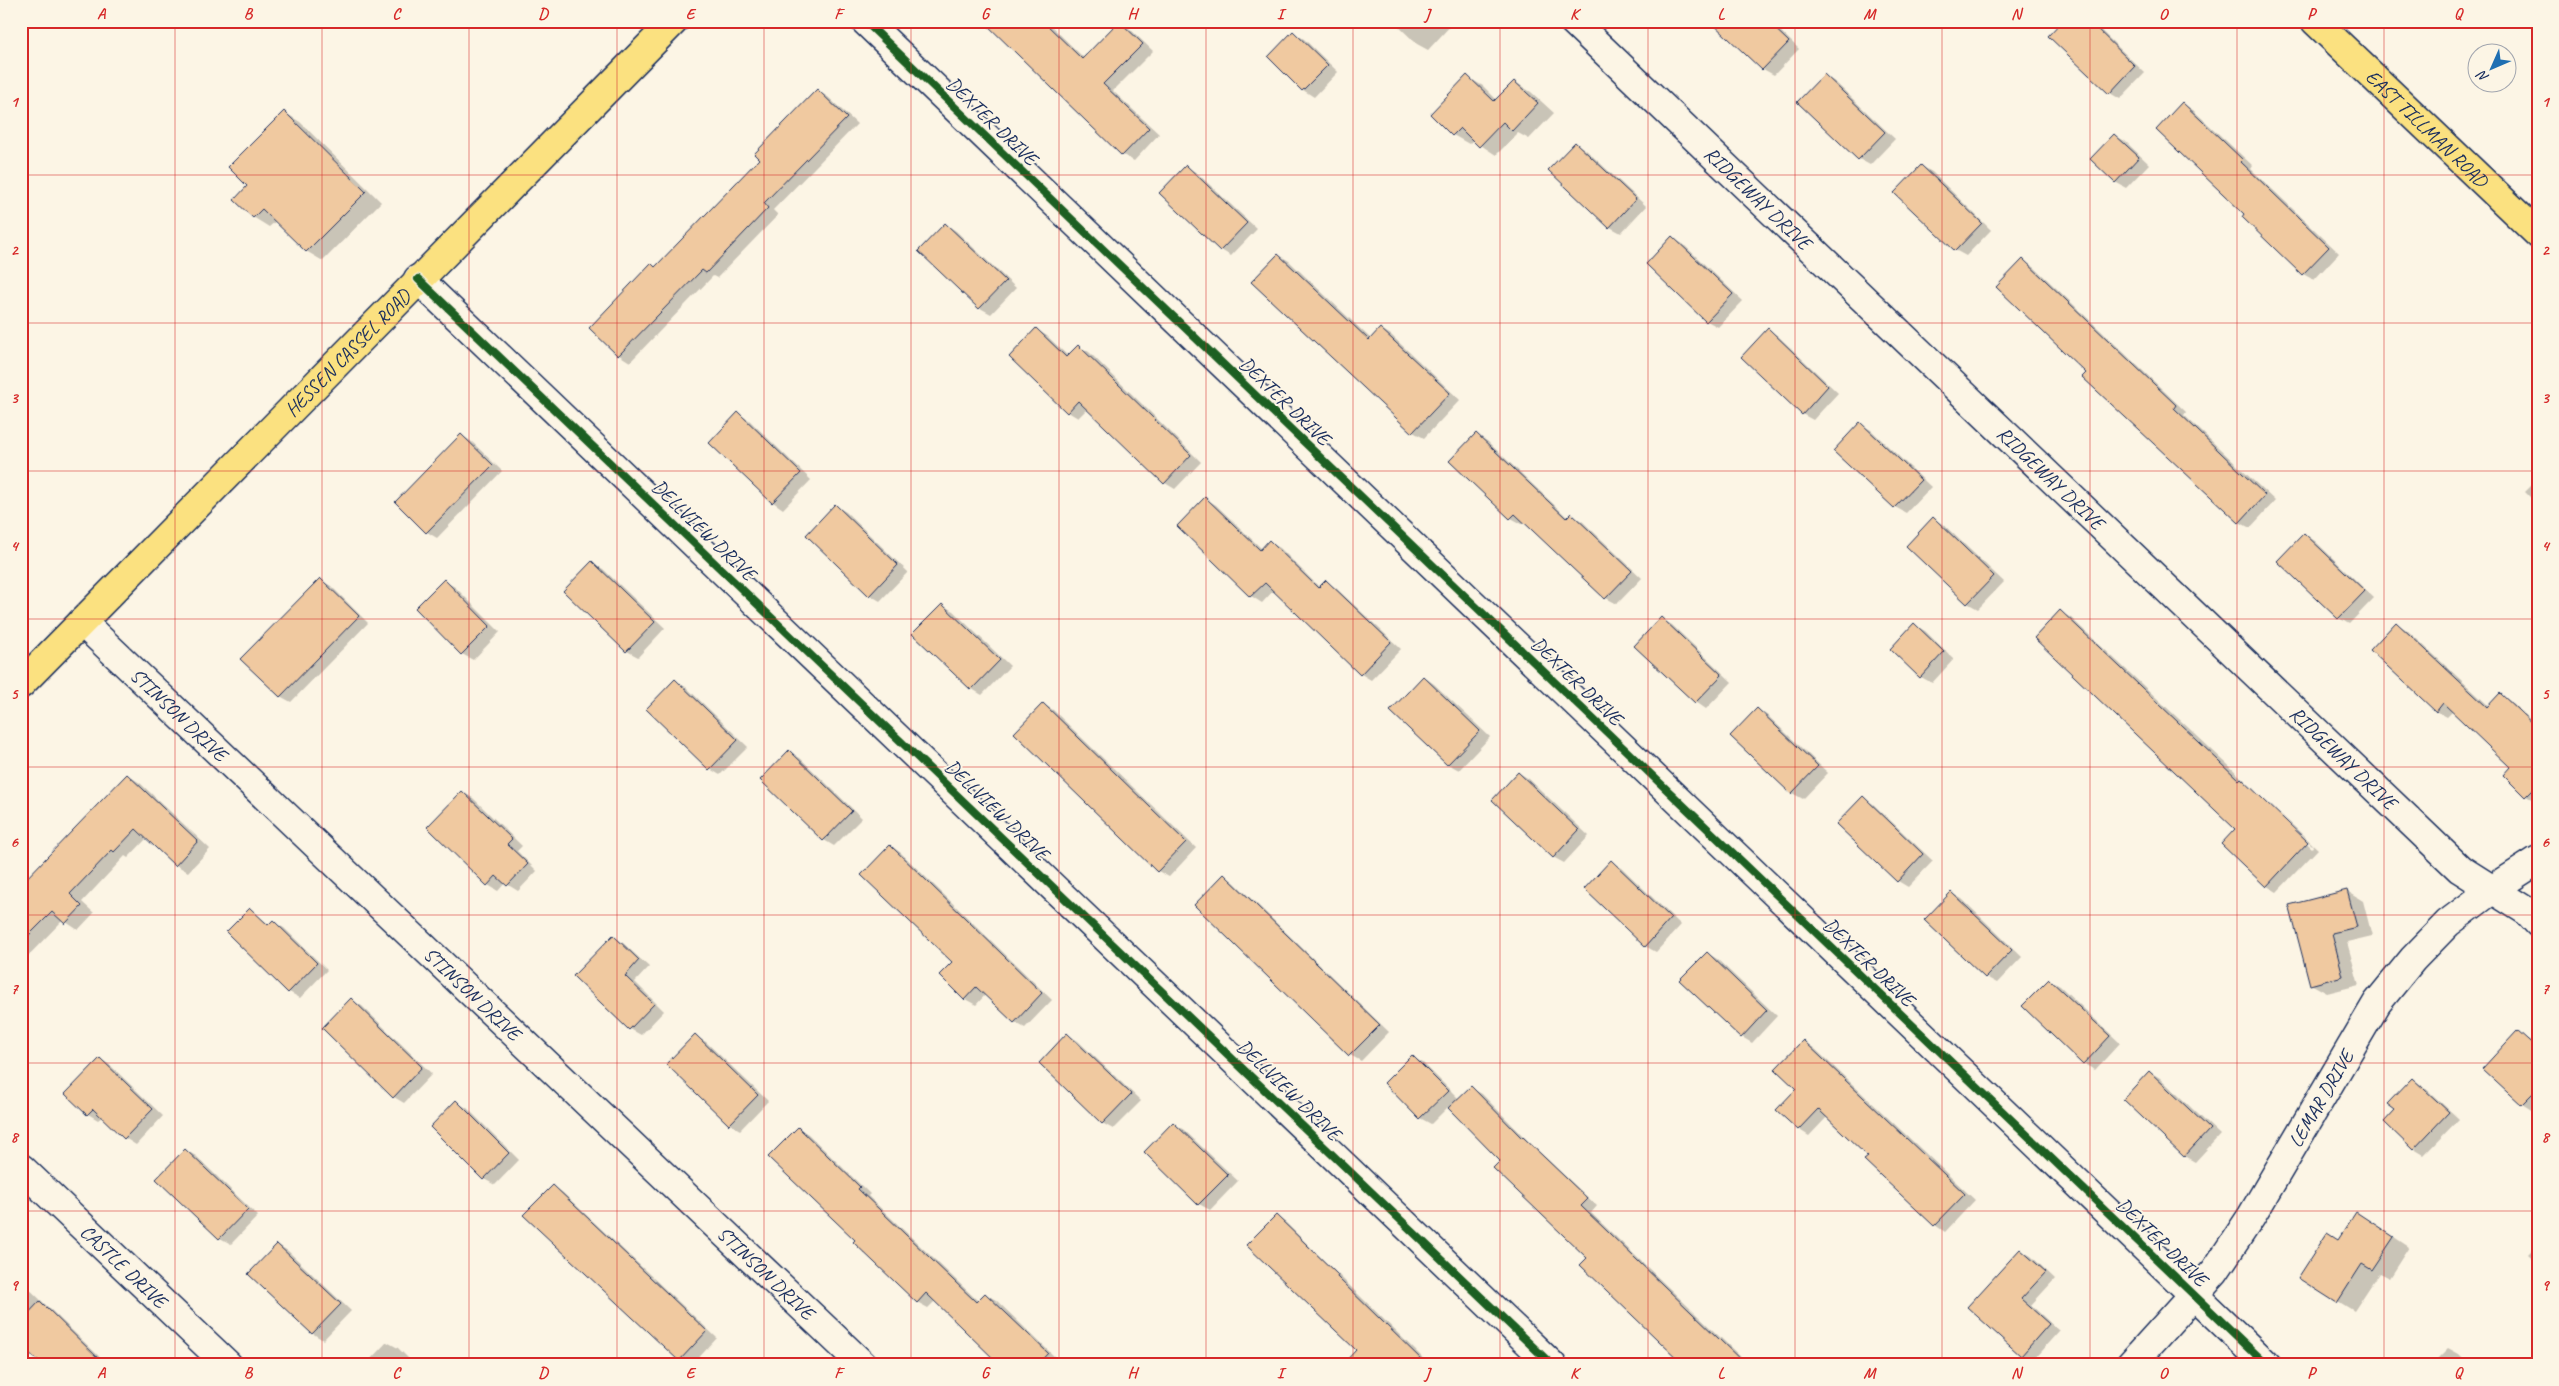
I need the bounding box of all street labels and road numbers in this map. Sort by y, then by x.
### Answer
street label: EAST TILLMAN ROAD [2361,64,2493,192]
street label: DEXTER DRIVE [941,71,1045,172]
street label: RIDGEWAY DRIVE [1699,141,1819,257]
street label: HESSEN CASSEL ROAD [279,283,416,422]
street label: DEXTER DRIVE [1234,351,1338,452]
street label: RIDGEWAY DRIVE [1992,421,2112,537]
street label: DELLVIEW DRIVE [647,474,763,588]
street label: DEXTER DRIVE [1526,631,1630,732]
street label: STINSON DRIVE [125,662,235,768]
street label: RIDGEWAY DRIVE [2285,701,2405,817]
street label: DELLVIEW DRIVE [940,754,1056,868]
street label: DEXTER DRIVE [1818,912,1922,1013]
street label: STINSON DRIVE [419,941,528,1047]
street label: DELLVIEW DRIVE [1232,1034,1348,1148]
street label: LEMAR DRIVE [2283,1044,2360,1151]
street label: DEXTER DRIVE [2111,1192,2215,1293]
street label: CASTLE DRIVE [75,1219,174,1315]
street label: STINSON DRIVE [712,1221,821,1326]

